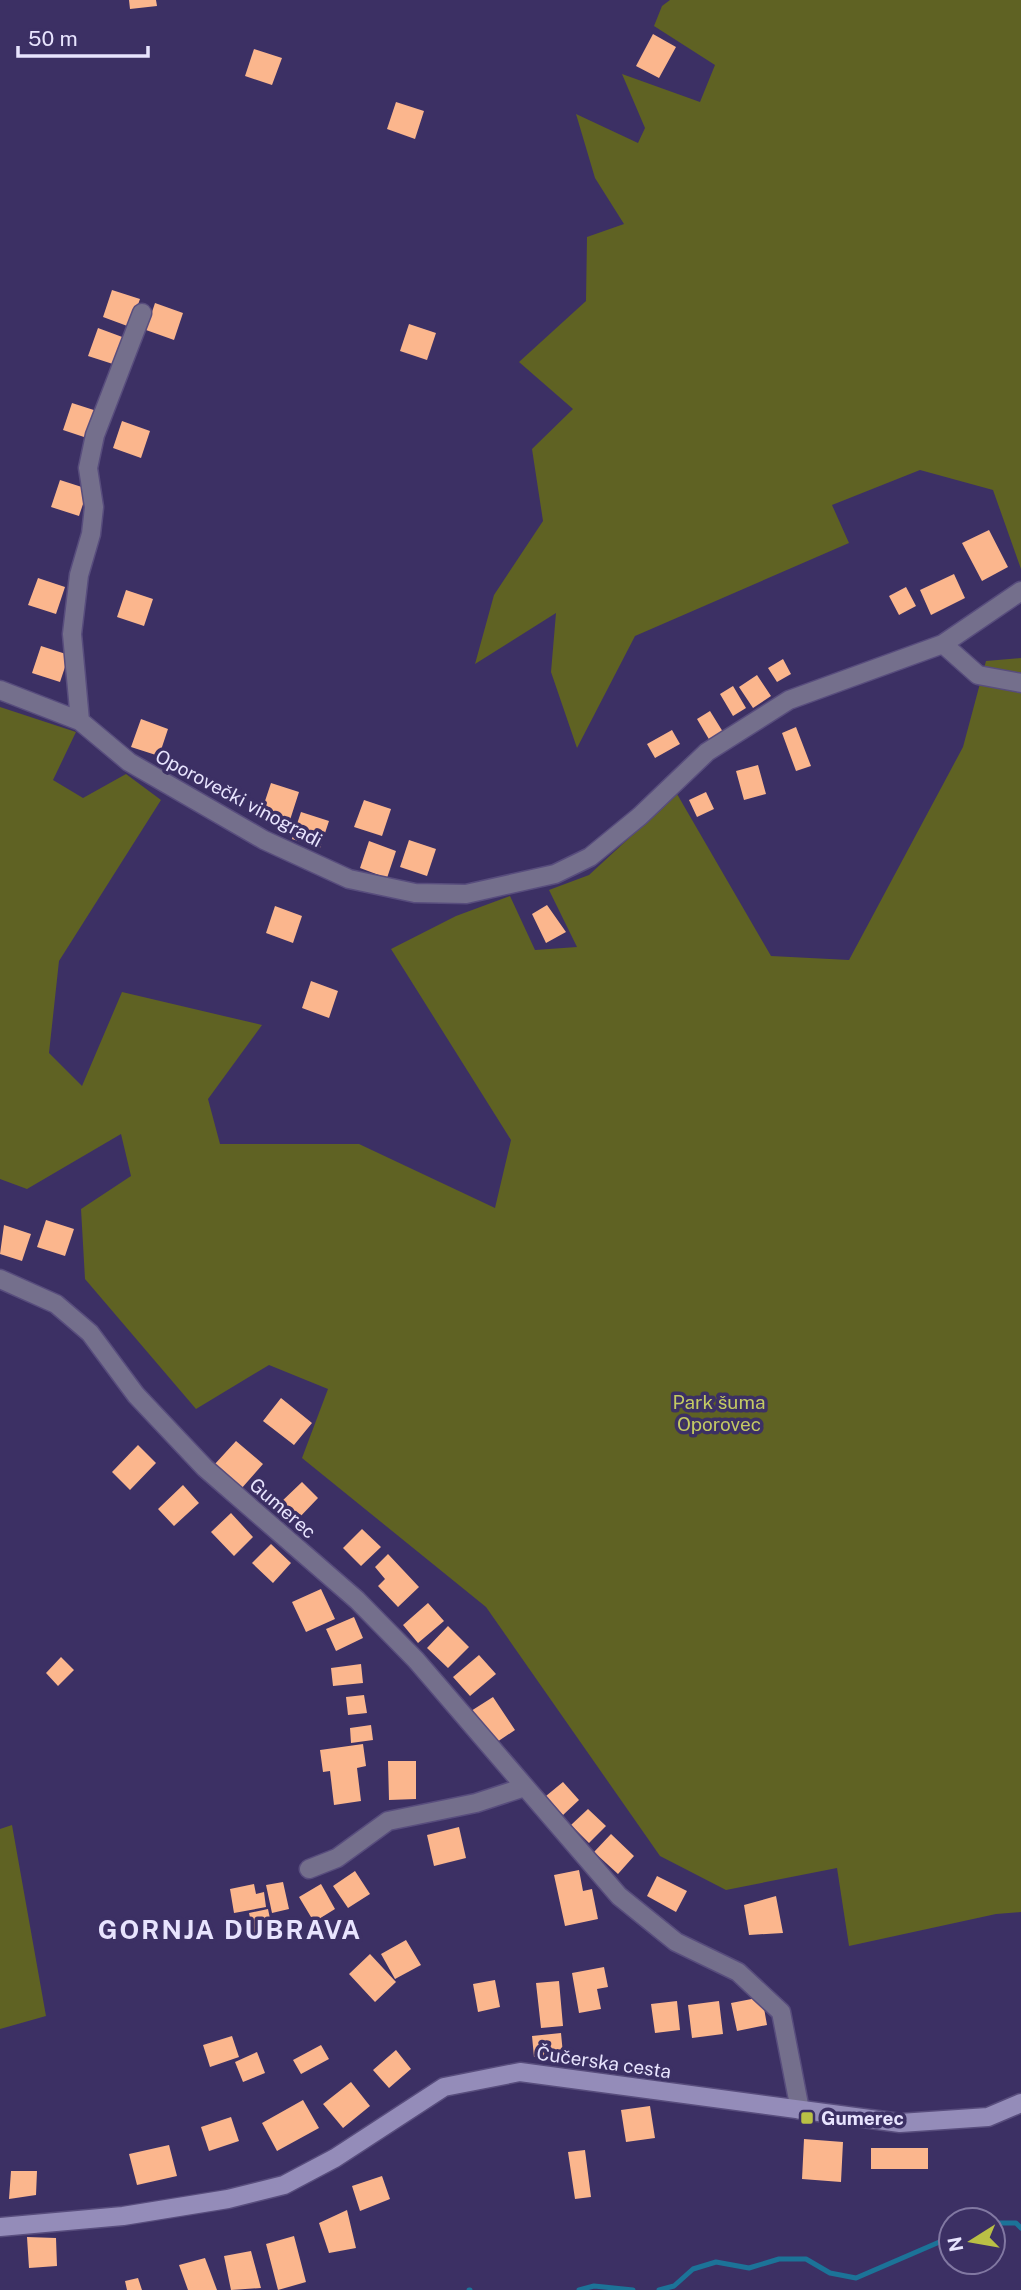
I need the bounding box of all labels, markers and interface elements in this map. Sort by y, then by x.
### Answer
scale bar [18,14,147,58]
text: 50 m [28,26,78,51]
street label: Oporovečki vinogradi [152,745,326,851]
park label: Park šuma Oporovec [673,1391,765,1435]
street label: Gumerec [245,1473,321,1543]
district label: GORNJA DUBRAVA [98,1914,362,1945]
street label: Čučerska cesta [535,2042,673,2082]
place label: Gumerec [821,2107,904,2129]
marker: Gumerec [799,2110,815,2126]
north arrow [937,2206,1007,2276]
text: N [943,2235,968,2254]

